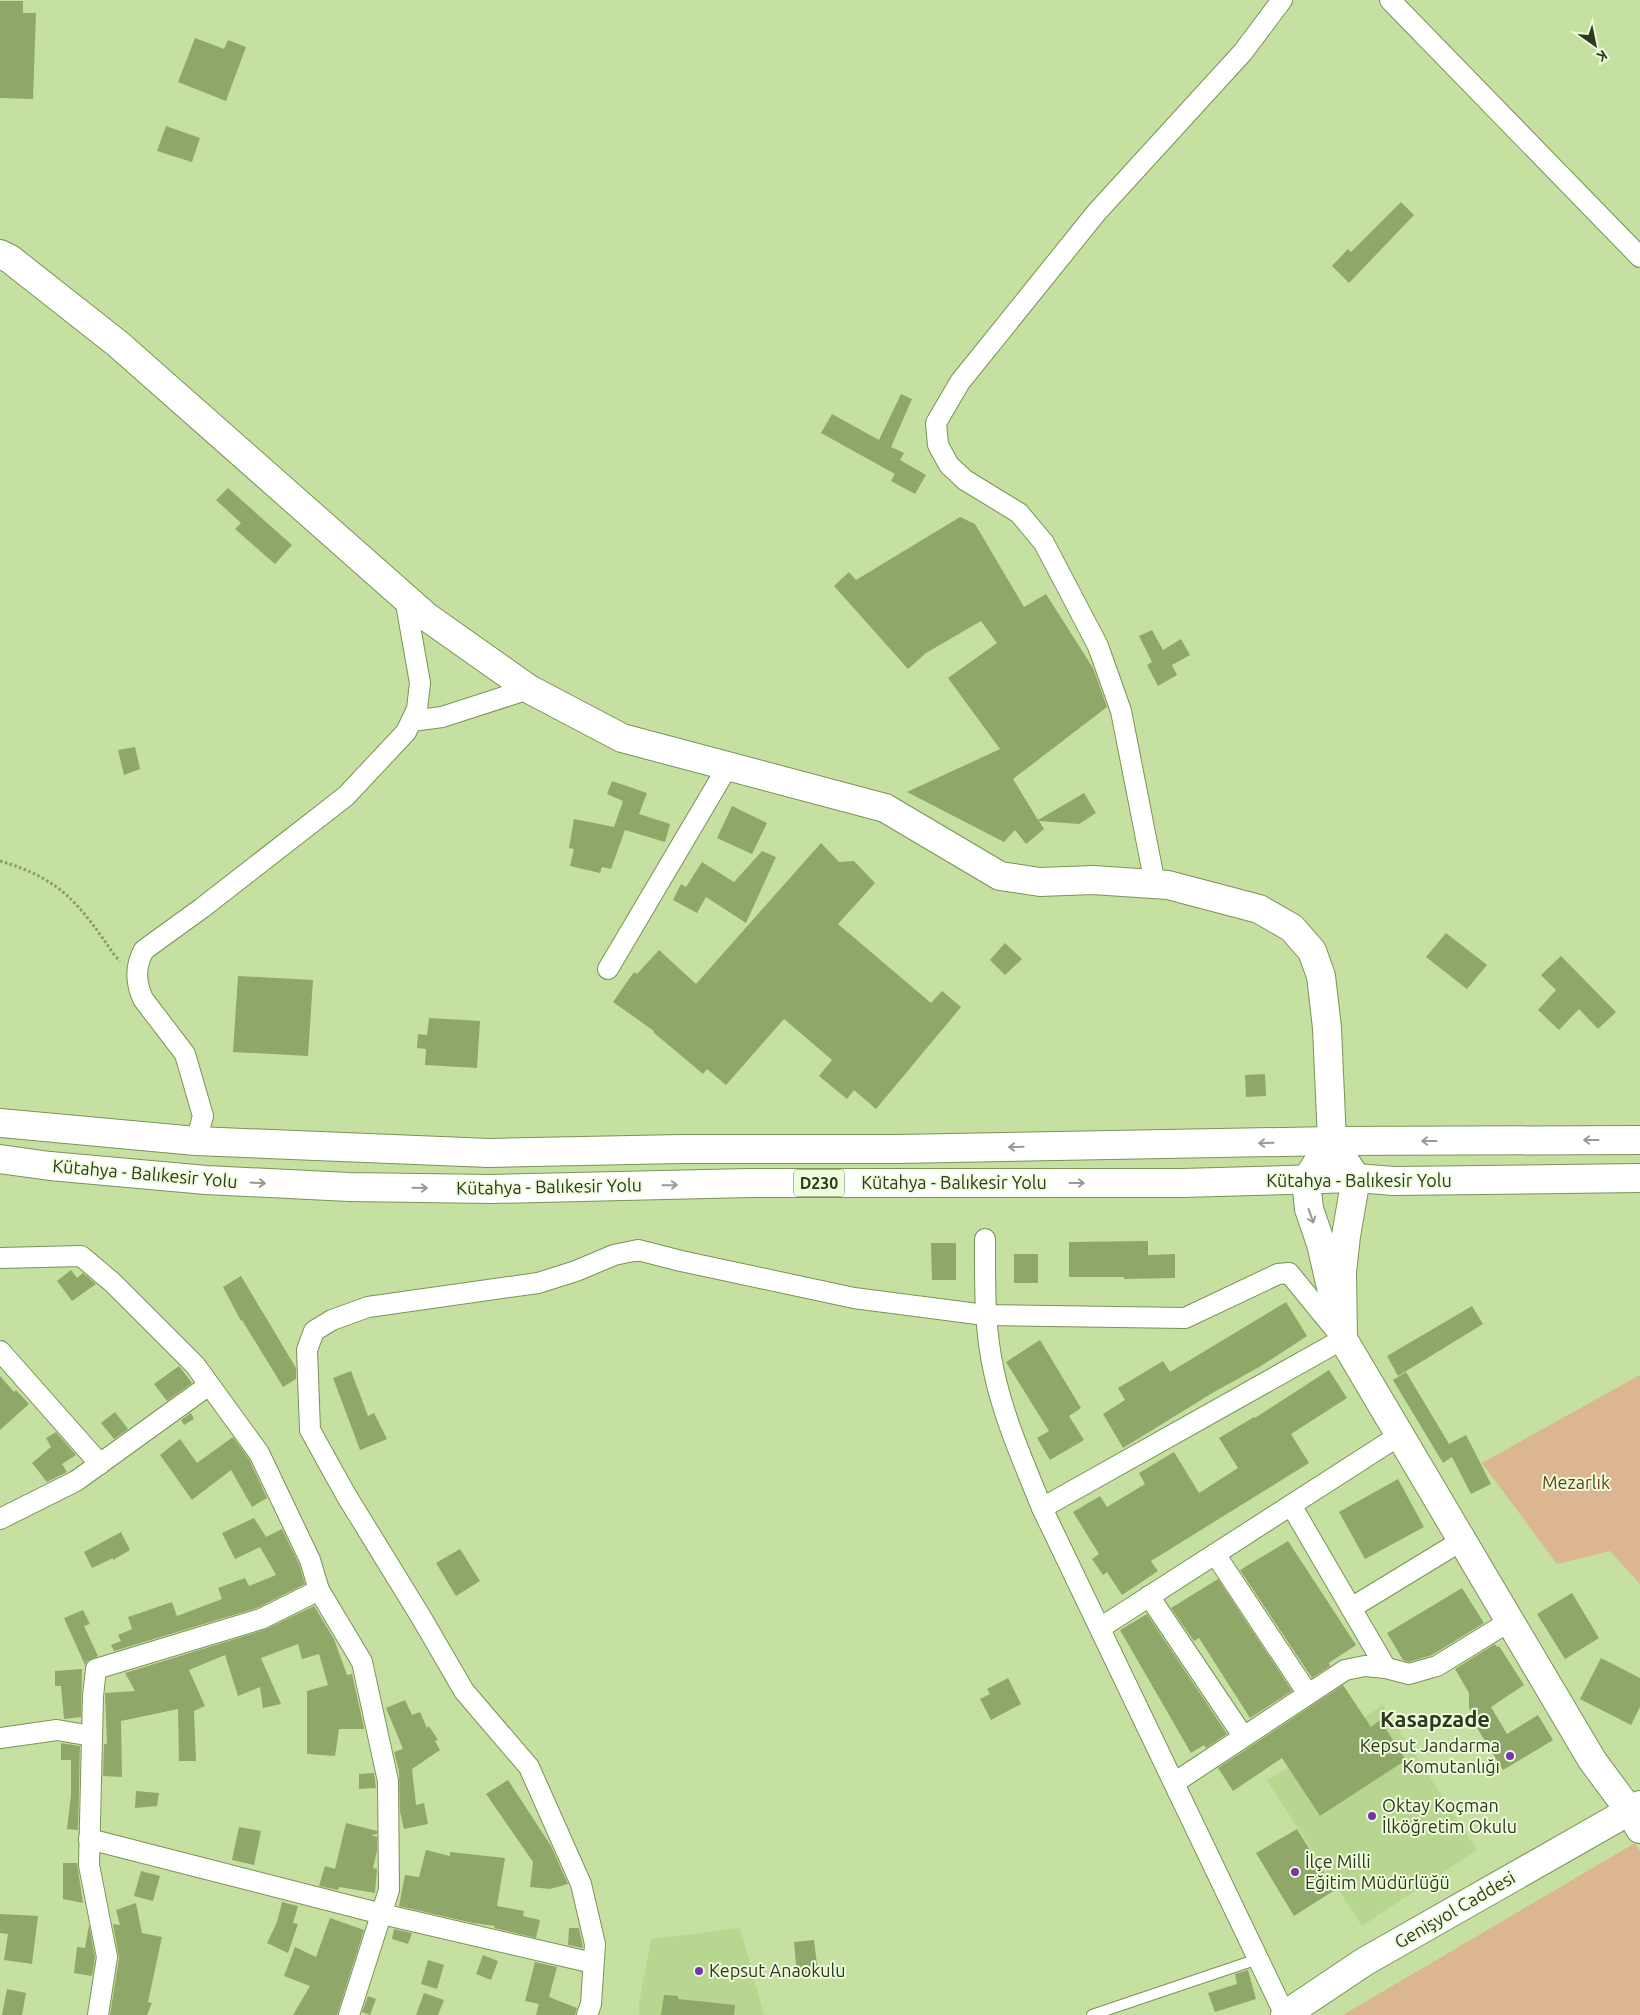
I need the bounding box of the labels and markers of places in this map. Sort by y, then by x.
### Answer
place label: Kepsut Jandarma Komutanlığı [1360,1735,1500,1776]
marker: Kepsut Jandarma Komutanlığı [1504,1750,1516,1762]
place label: Oktay Koçman İlköğretim Okulu [1382,1795,1517,1836]
marker: Oktay Koçman İlköğretim Okulu [1366,1810,1378,1822]
place label: İlçe Milli Eğitim Müdürlüğü [1305,1851,1450,1892]
marker: İlçe Milli Eğitim Müdürlüğü [1289,1866,1301,1878]
place label: Kepsut Anaokulu [709,1960,846,1980]
marker: Kepsut Anaokulu [693,1965,705,1977]

